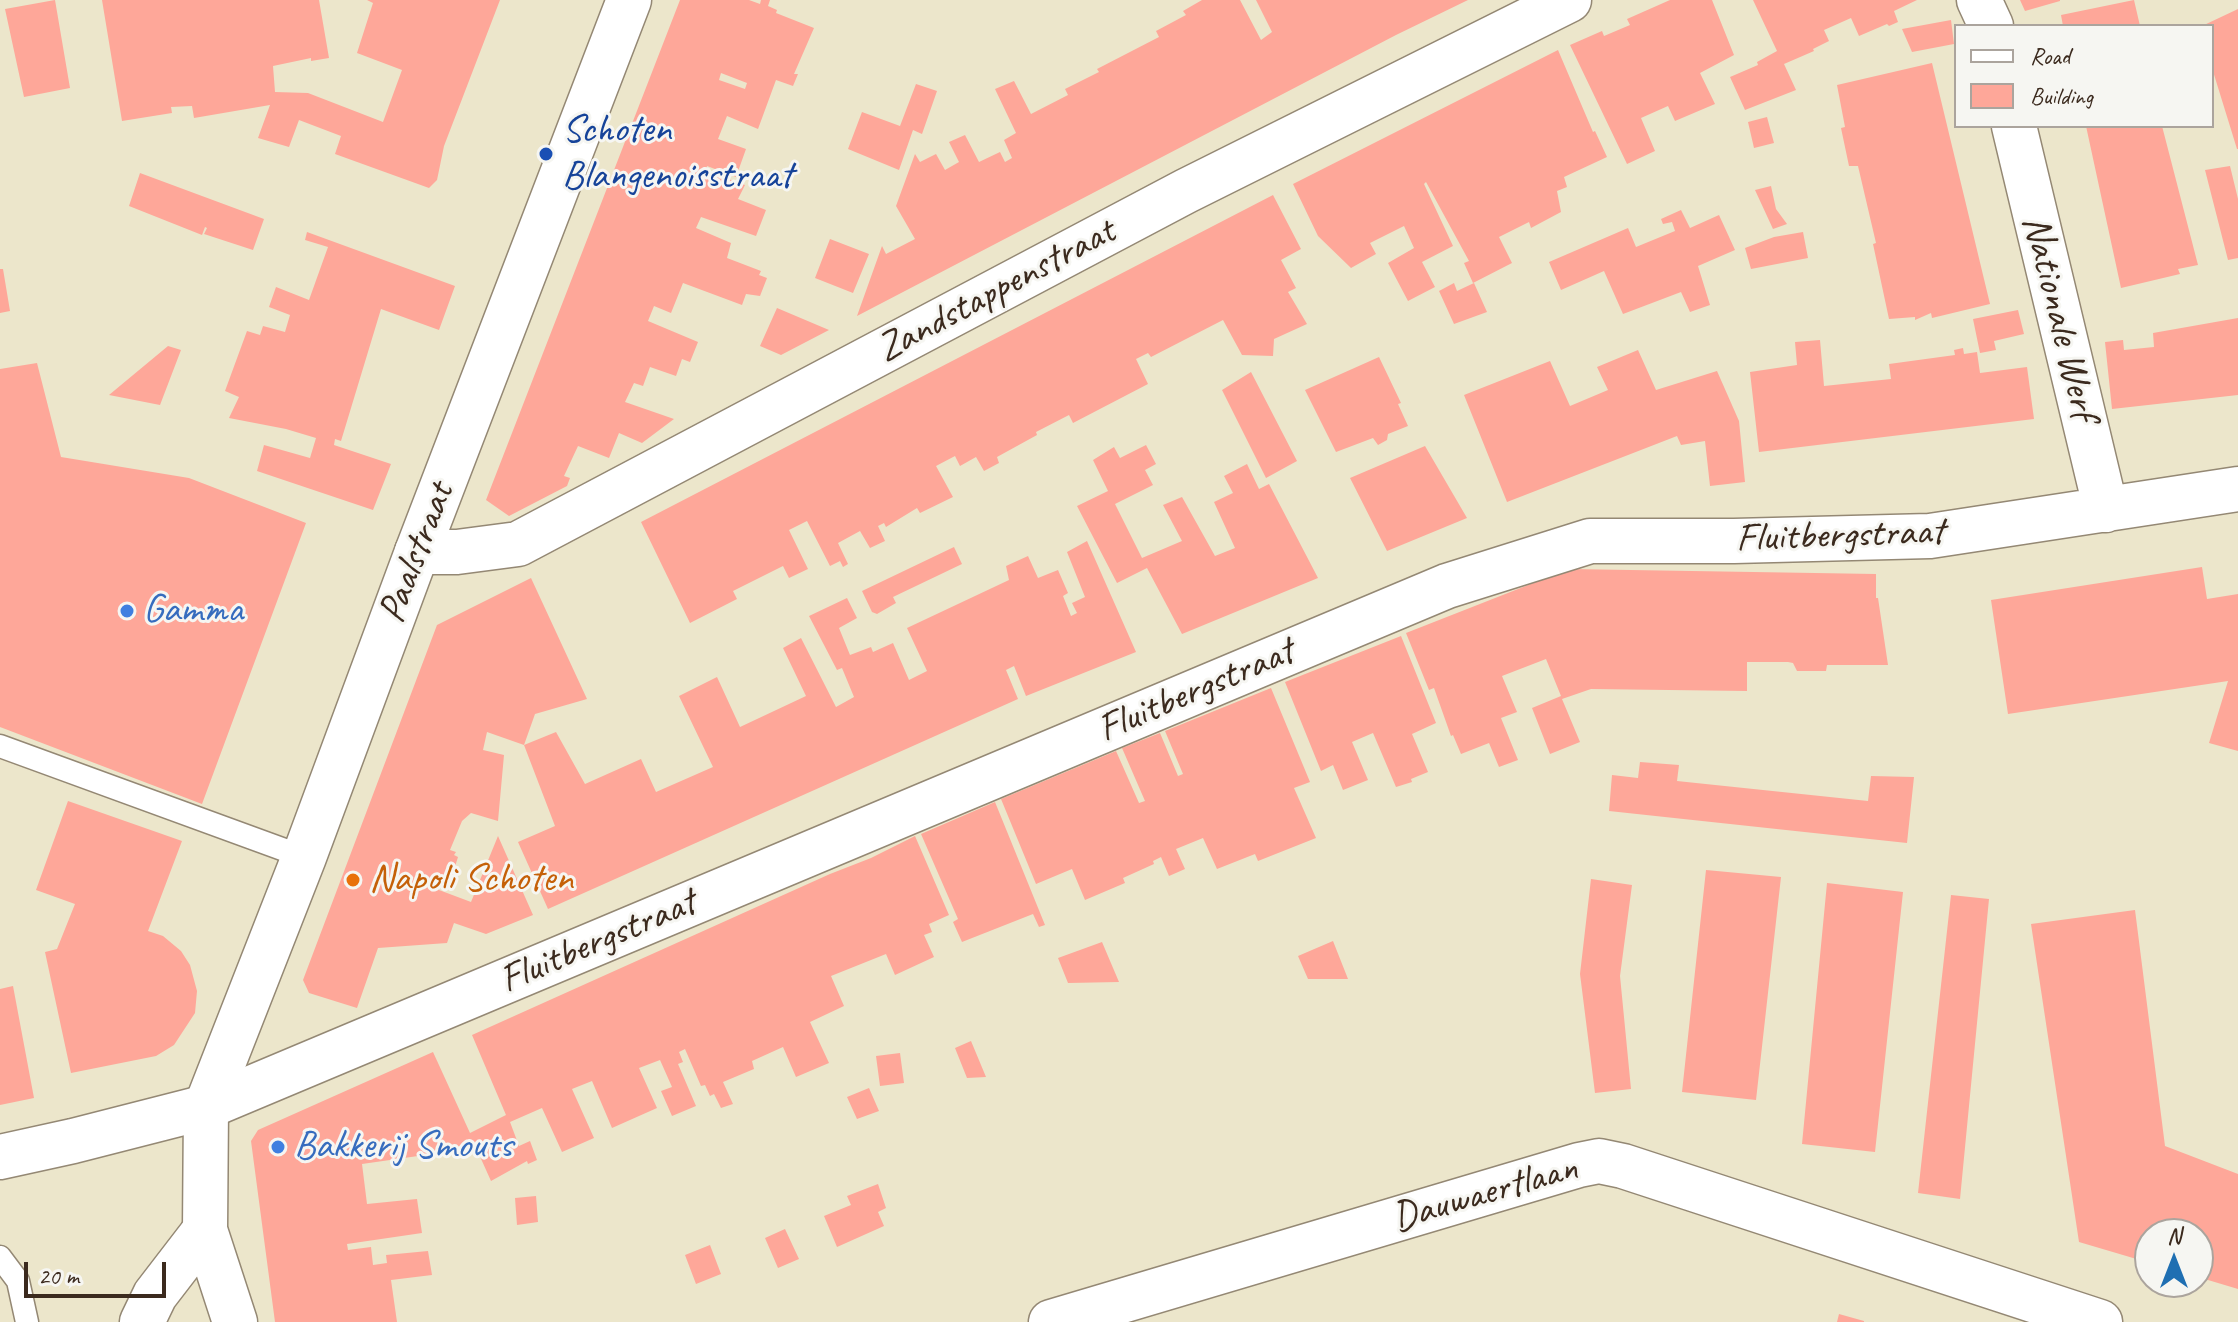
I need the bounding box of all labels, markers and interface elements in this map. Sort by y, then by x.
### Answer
legend [1954,24,2214,128]
text: Road [2030,41,2070,71]
text: Building [2030,81,2093,111]
place label: Schoten Blangenoisstraat [562,107,793,201]
marker: Schoten Blangenoisstraat [537,145,555,163]
street label: Zandstappenstraat [869,208,1123,374]
street label: Nationale Werf [2010,211,2108,425]
street label: Paalstraat [368,476,466,630]
street label: Fluitbergstraat [1735,508,1945,564]
place label: Gamma [143,587,243,635]
marker: Gamma [118,602,136,620]
street label: Fluitbergstraat [1091,628,1301,754]
place label: Napoli Schoten [369,856,573,904]
marker: Napoli Schoten [344,871,362,889]
street label: Fluitbergstraat [493,879,703,1005]
place label: Bakkerij Smouts [294,1123,513,1171]
marker: Bakkerij Smouts [269,1138,287,1156]
street label: Dauwaertlaan [1387,1145,1583,1243]
north arrow [2134,1218,2214,1298]
text: N [2167,1222,2181,1250]
scale bar [28,1246,170,1296]
text: 20 m [38,1261,79,1291]

